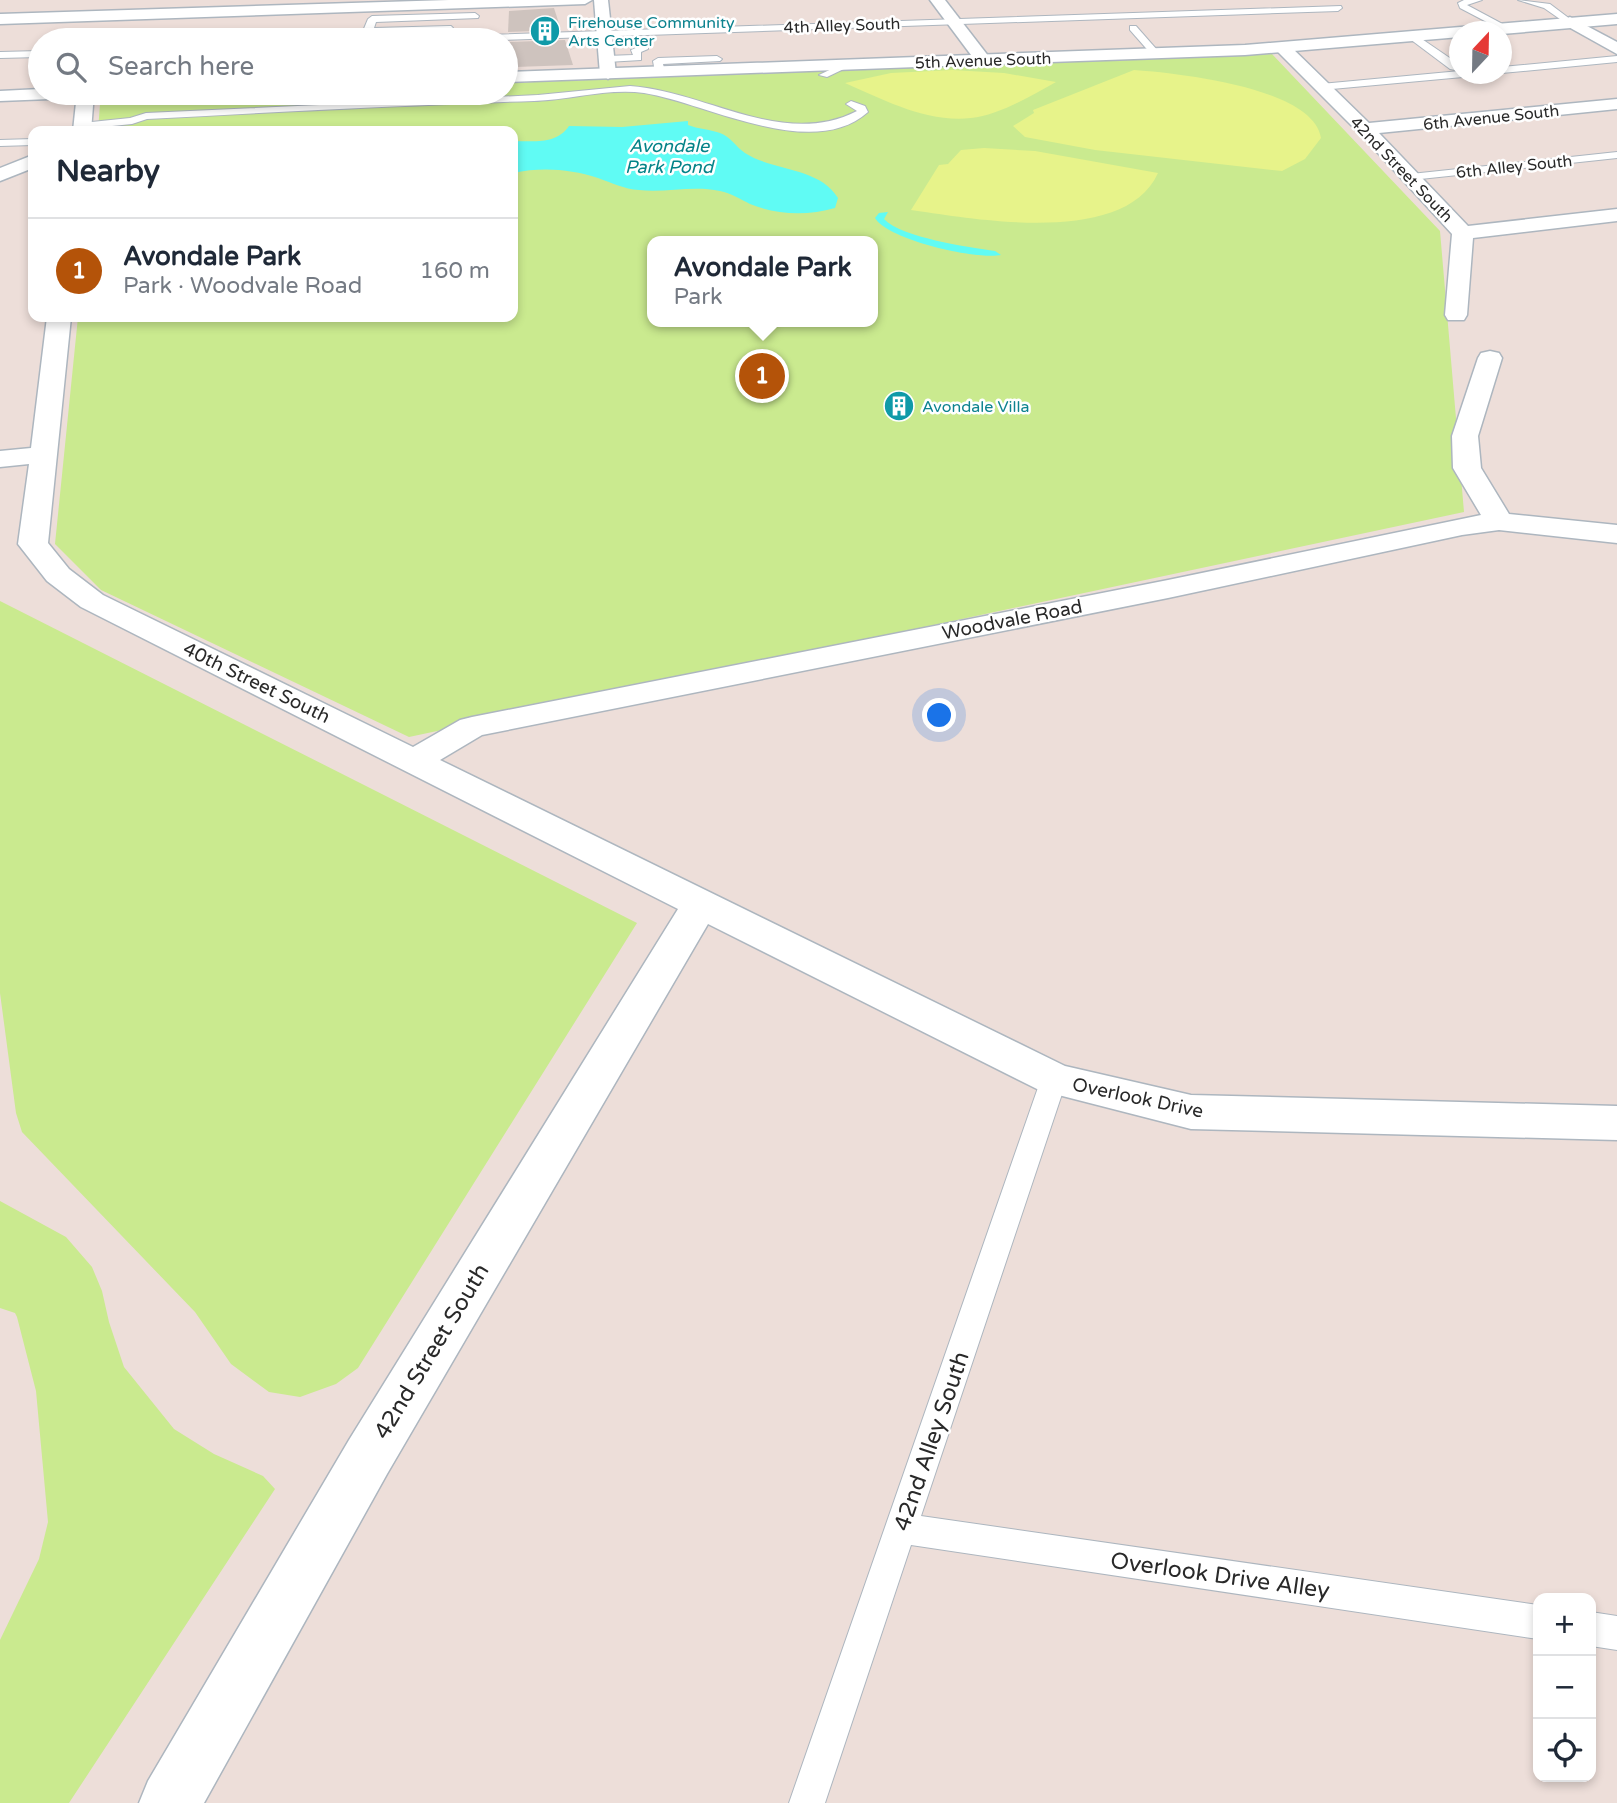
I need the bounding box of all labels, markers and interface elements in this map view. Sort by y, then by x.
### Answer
place label: Firehouse Community Arts Center [568,13,735,51]
building icon: Firehouse Community Arts Center [528,14,562,48]
street label: 4th Alley South [783,14,901,38]
north arrow [1449,21,1512,84]
search box [28,28,518,105]
icon: search [52,48,90,86]
street label: 5th Avenue South [914,49,1052,73]
text: Search here [108,51,254,82]
street label: 6th Avenue South [1422,101,1560,135]
street label: 42nd Street South [1346,113,1457,227]
water label: Avondale Park Pond [625,135,716,178]
street label: 6th Alley South [1455,151,1573,183]
text: Nearby [56,153,160,190]
popup [647,236,878,327]
text: Avondale Park [123,241,301,272]
text: Avondale Park [673,252,852,283]
text: 1 [72,257,86,285]
text: 160 m [420,257,490,285]
text: Park · Woodvale Road [123,272,362,300]
text: Park [673,283,723,311]
pin: 1 [739,350,785,402]
building icon: Avondale Villa [882,389,916,423]
place label: Avondale Villa [922,397,1029,417]
street label: Woodvale Road [940,596,1084,644]
street label: 40th Street South [180,638,334,728]
your location [922,698,956,732]
street label: Overlook Drive [1070,1073,1205,1123]
street label: 42nd Street South [368,1259,495,1444]
street label: 42nd Alley South [888,1348,976,1535]
street label: Overlook Drive Alley [1108,1547,1331,1605]
map controls [1533,1593,1596,1782]
button: + [1533,1593,1596,1656]
button: − [1533,1656,1596,1719]
button: locate [1533,1719,1596,1782]

